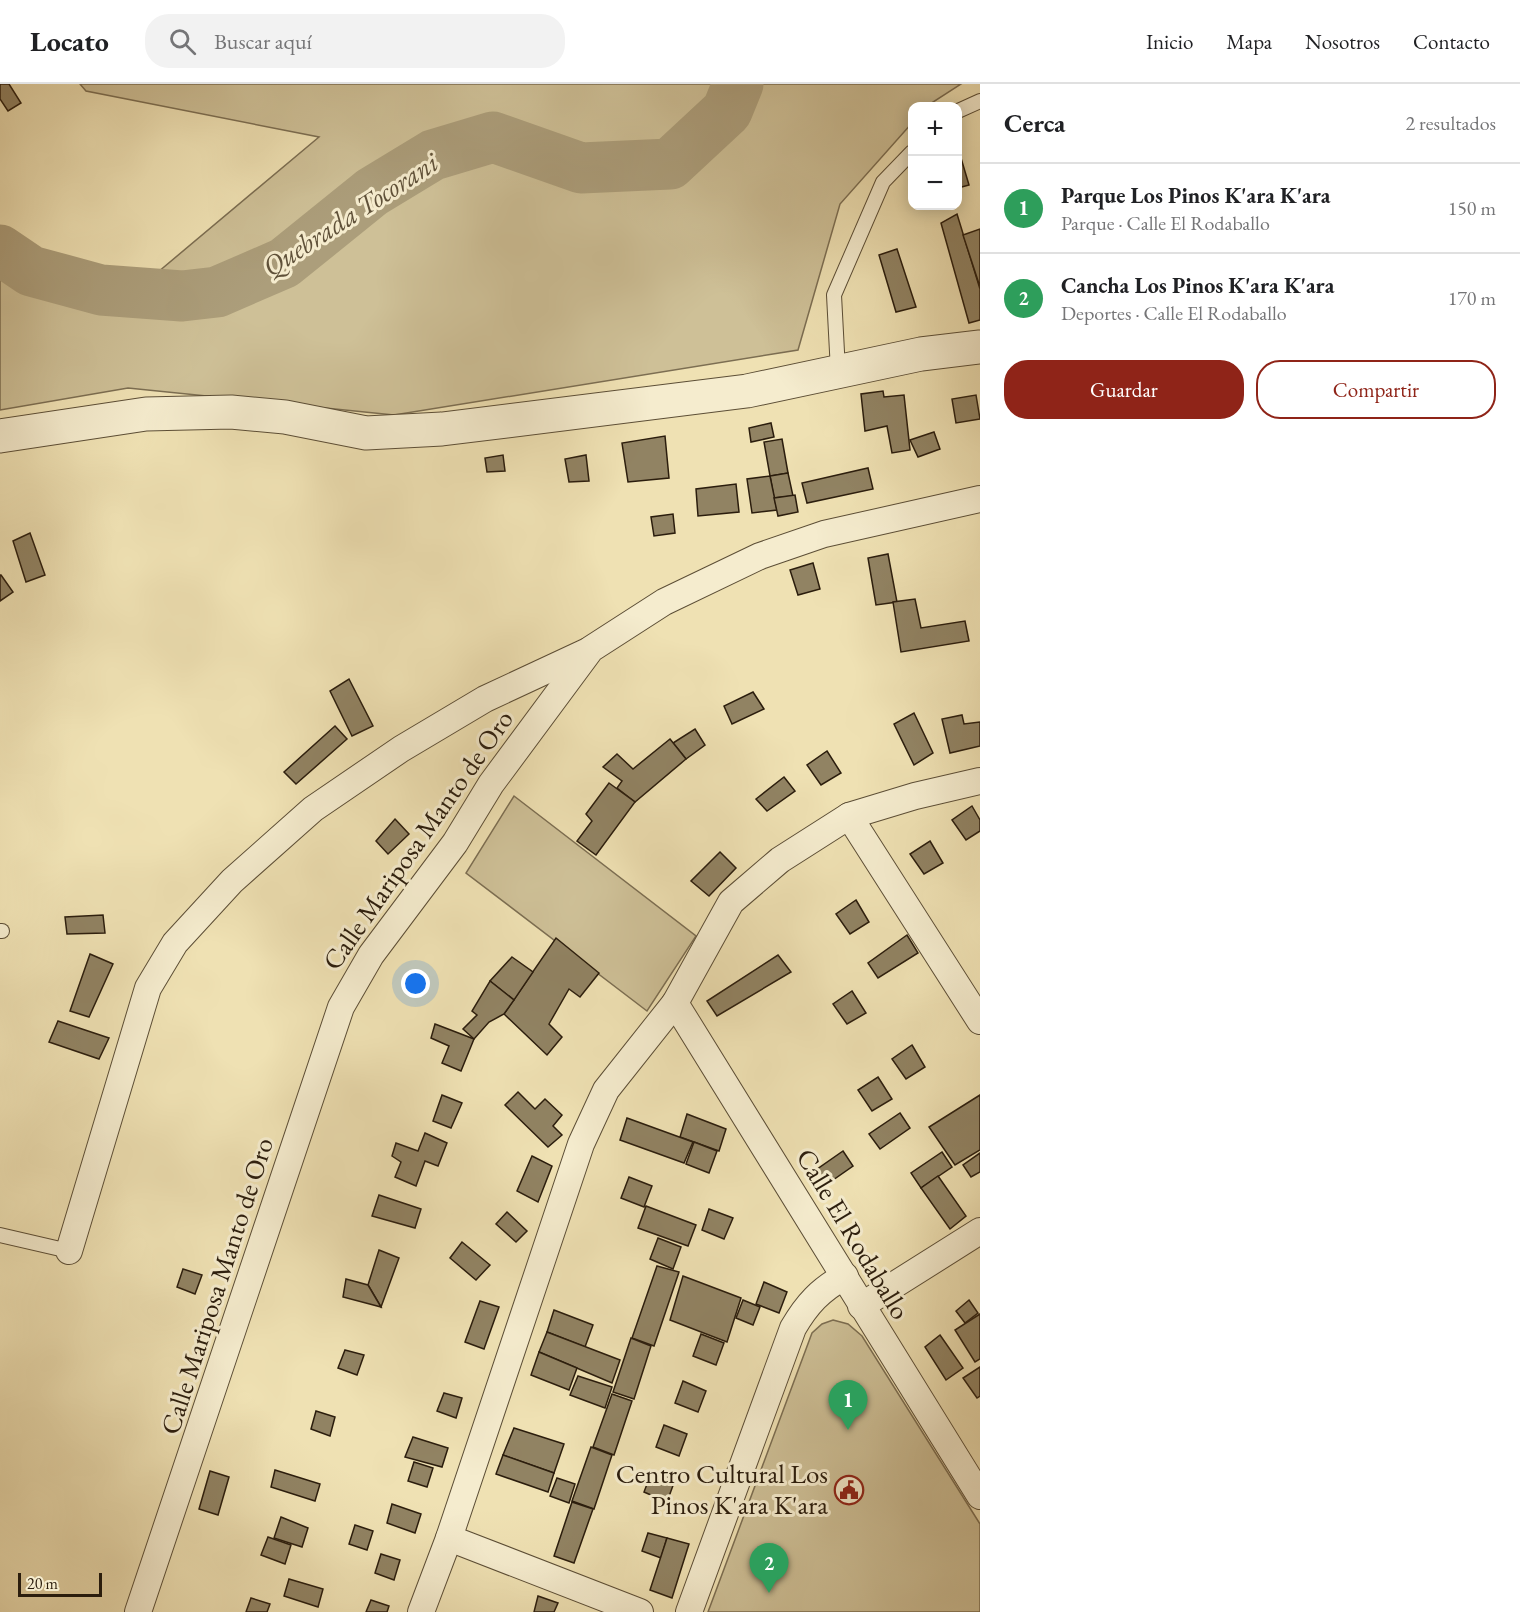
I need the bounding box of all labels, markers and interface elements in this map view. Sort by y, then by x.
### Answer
search box [145,14,565,68]
text: Locato [30,23,109,59]
icon: search [166,25,199,58]
text: Buscar aquí [214,27,312,56]
text: Inicio [1146,28,1193,55]
text: Mapa [1226,28,1272,55]
text: Nosotros [1305,28,1380,55]
text: Contacto [1413,28,1490,55]
map controls [908,102,962,210]
button: + [908,102,962,156]
text: Cerca [1004,106,1065,140]
text: 2 resultados [1405,110,1496,136]
water label: Quebrada Tocorani [255,143,446,284]
button: − [908,156,962,210]
text: Parque Los Pinos K'ara K'ara [1061,181,1331,210]
text: 1 [1018,195,1029,221]
text: 150 m [1448,195,1496,221]
text: Parque · Calle El Rodaballo [1061,210,1270,236]
text: Cancha Los Pinos K'ara K'ara [1061,271,1334,300]
text: 2 [1018,285,1029,311]
text: 170 m [1448,285,1496,311]
text: Deportes · Calle El Rodaballo [1061,300,1287,326]
button: Guardar [1004,360,1244,419]
button: Compartir [1256,360,1496,419]
street label: Calle Mariposa Manto de Oro [314,703,521,977]
your location [401,969,430,998]
street label: Calle Mariposa Manto de Oro [152,1133,281,1439]
street label: Calle El Rodaballo [789,1142,918,1326]
pin: 1 [828,1380,868,1430]
place label: Centro Cultural Los Pinos K'ara K'ara [616,1456,828,1522]
public building icon: Centro Cultural Los Pinos K'ara K'ara [833,1474,865,1506]
pin: 2 [750,1544,788,1593]
scale bar [18,1570,102,1598]
text: 20 m [27,1573,58,1594]

